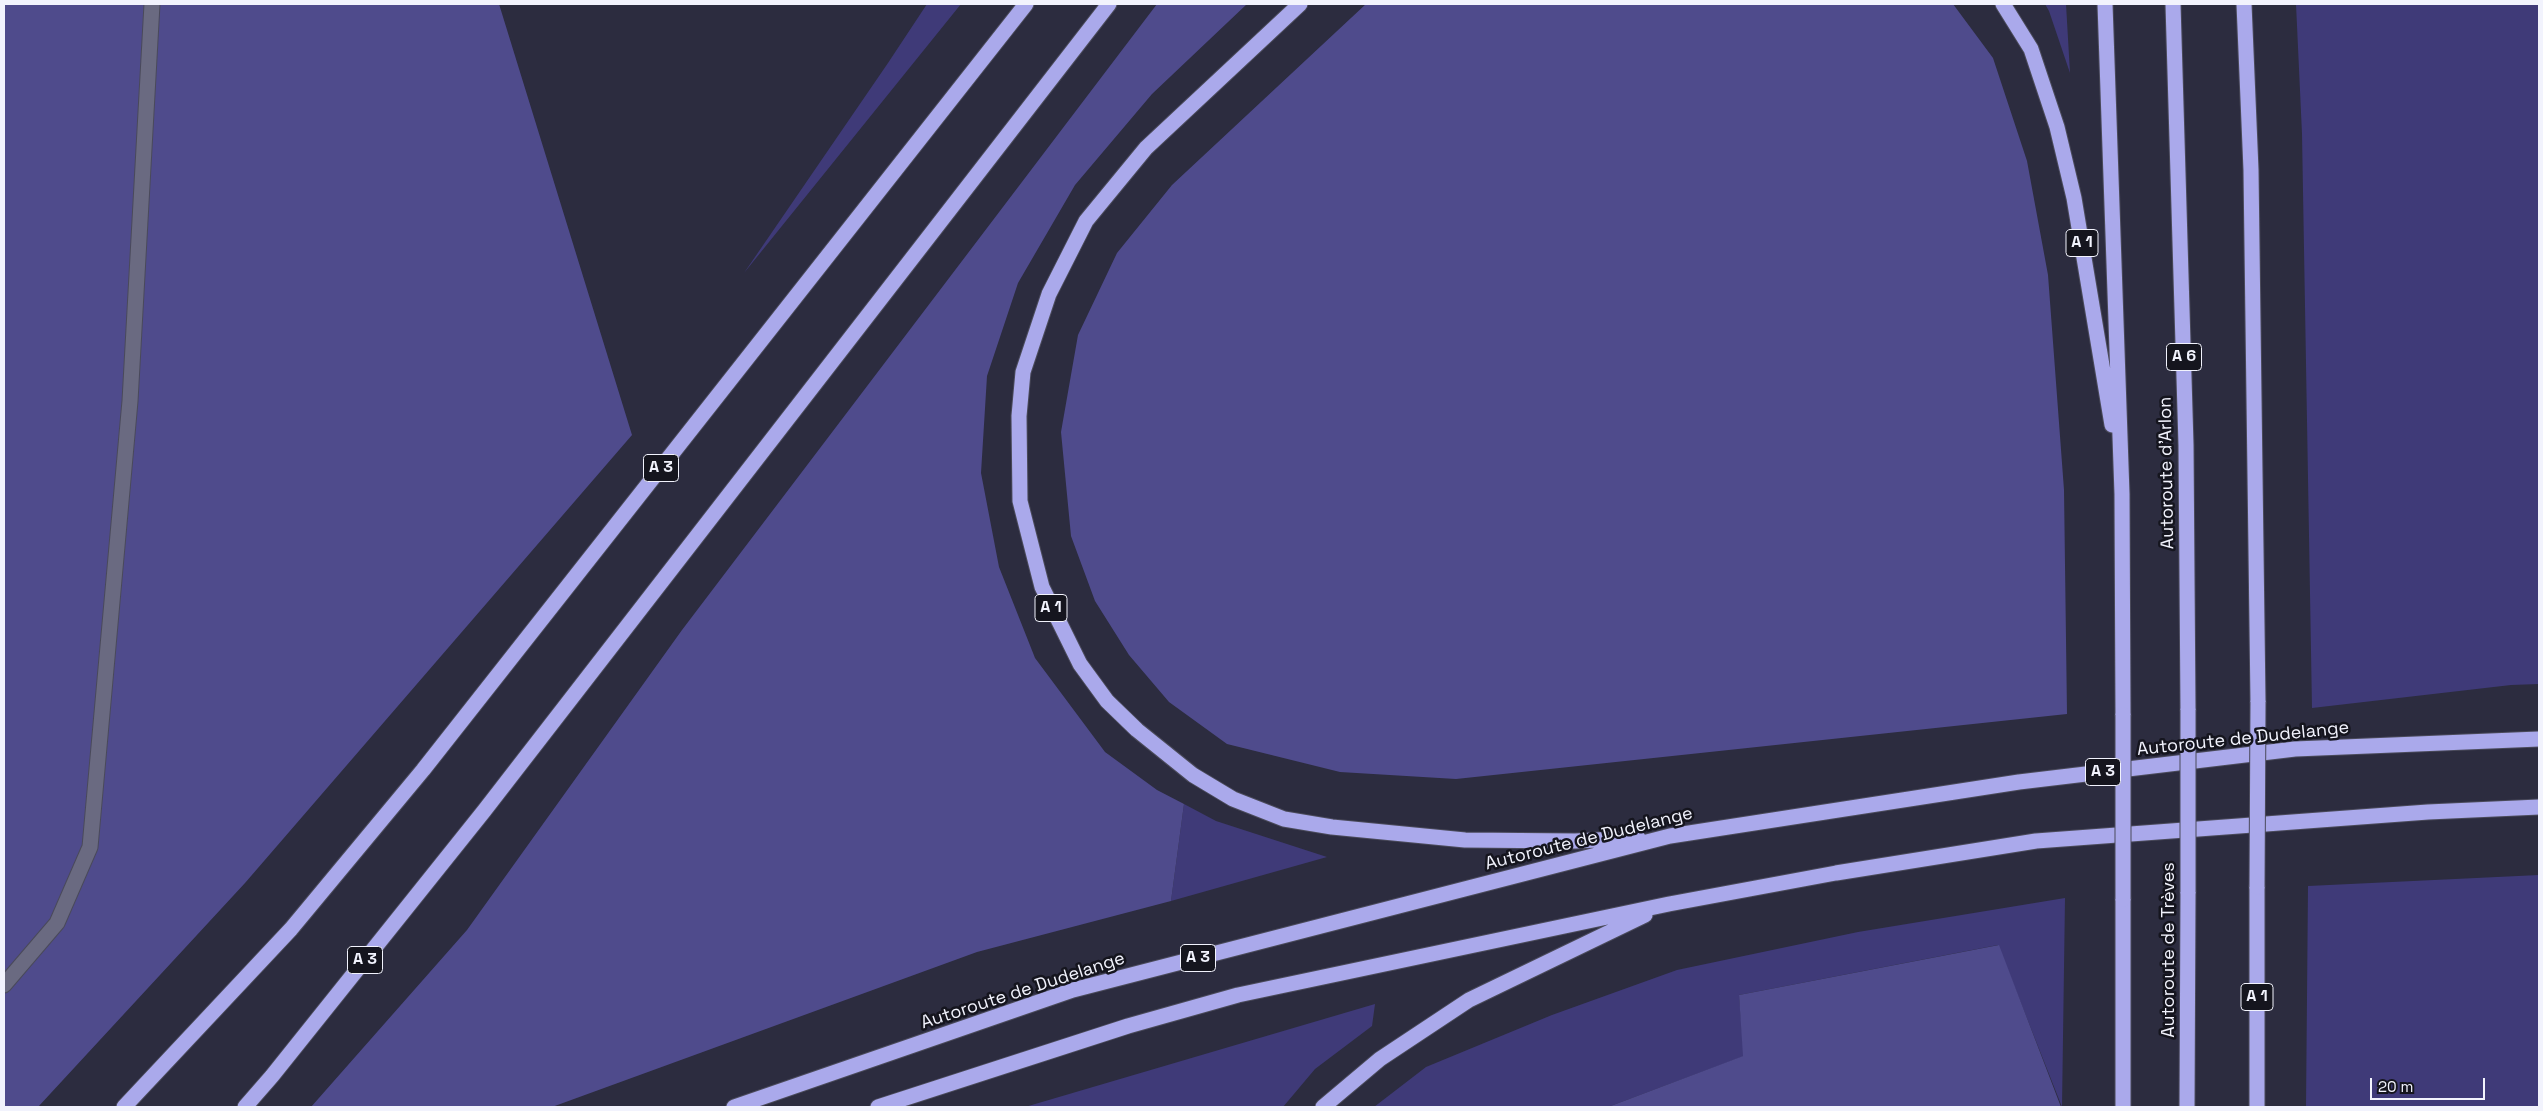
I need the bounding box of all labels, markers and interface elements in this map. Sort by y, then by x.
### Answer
road number: A 1 [2066,230,2098,256]
road number: A 6 [2166,344,2202,371]
street label: Autoroute d'Arlon [2155,397,2179,549]
road number: A 3 [644,454,678,482]
road number: A 1 [1035,594,1067,622]
street label: Autoroute de Dudelange [2136,717,2350,761]
road number: A 3 [2086,759,2120,786]
street label: Autoroute de Dudelange [1483,803,1695,875]
street label: Autoroute de Trèves [2158,862,2180,1038]
road number: A 3 [1180,944,1216,971]
road number: A 3 [348,946,382,974]
street label: Autoroute de Dudelange [918,948,1128,1034]
road number: A 1 [2241,984,2273,1010]
scale bar [2373,1068,2488,1100]
text: 20 m [2378,1077,2413,1096]

